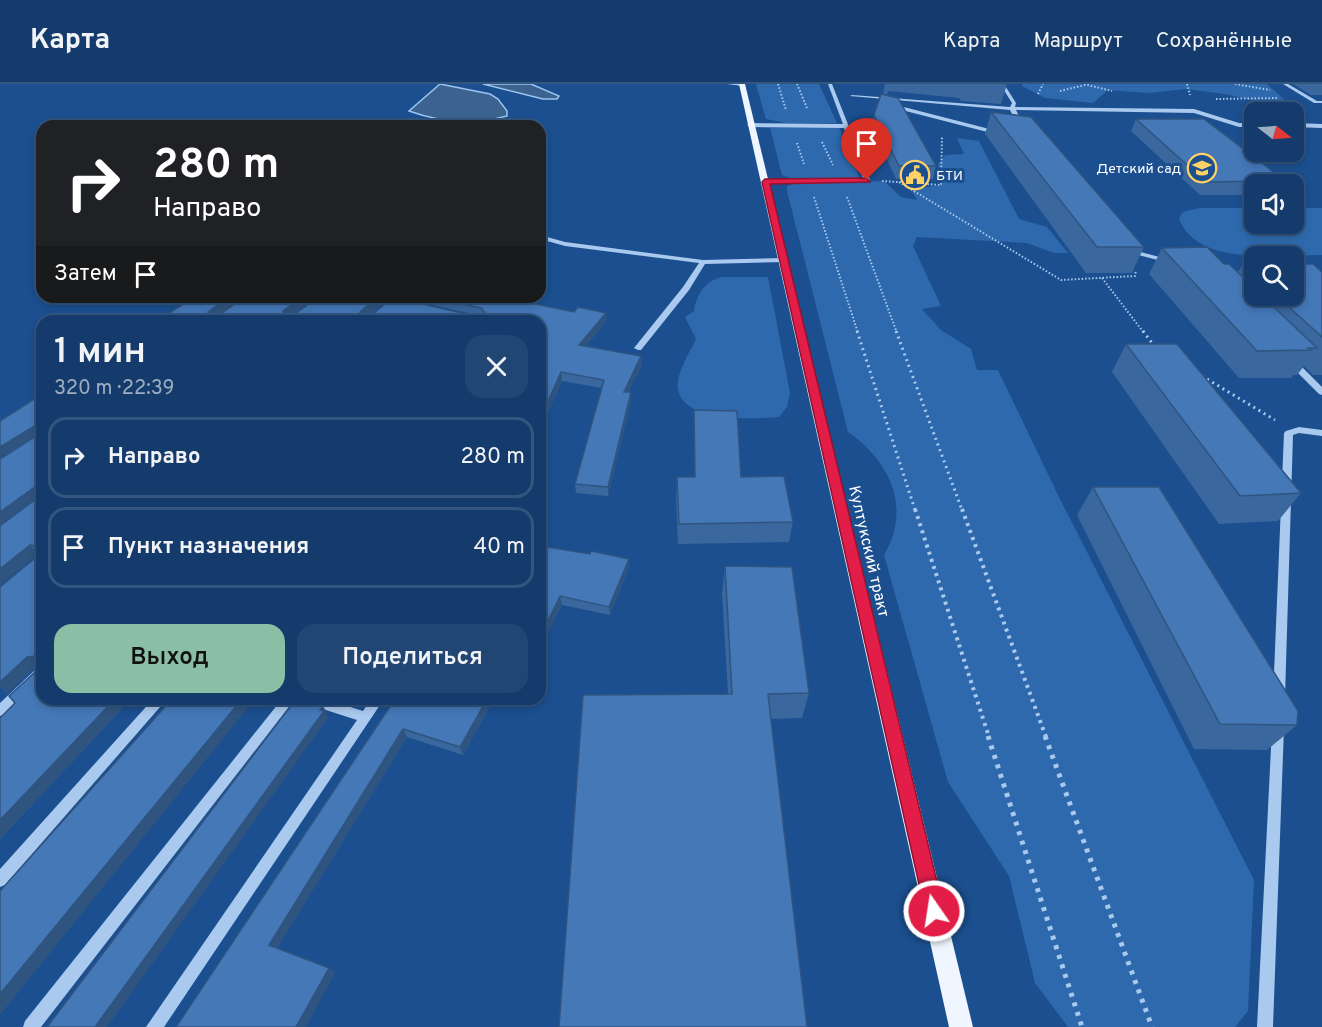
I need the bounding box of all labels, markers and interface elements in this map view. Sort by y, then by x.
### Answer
text: Карта [30,23,110,59]
text: Карта [943,28,1000,55]
text: Маршрут [1033,28,1123,55]
text: Сохранённые [1156,28,1292,55]
north arrow [1244,102,1304,162]
map controls [1244,102,1304,306]
pin [841,118,892,180]
icon: arrive [850,127,883,160]
text: 280 m [153,140,279,193]
icon: right [54,144,132,222]
school or university icon: Детский сад [1186,152,1218,184]
public building icon: БТИ [899,159,931,191]
place label: Детский сад [1096,161,1181,178]
place label: БТИ [936,168,963,185]
button: sound [1244,174,1304,234]
text: Направо [153,192,261,226]
button: search [1244,246,1304,306]
icon: arrive [129,258,162,291]
text: Затем [54,261,117,288]
text: 1 мин [54,330,146,376]
button: close [465,335,528,398]
text: 320 m · 22:39 [54,376,174,402]
icon: right [57,441,90,474]
text: Направо [108,444,200,471]
text: 280 m [460,444,525,471]
street label: Култукский тракт [843,484,893,619]
icon: arrive [57,531,90,564]
text: Пункт назначения [108,534,309,561]
text: 40 m [473,534,525,561]
button: Выход [54,624,285,693]
button: Поделиться [297,624,528,693]
position arrow [902,879,966,943]

